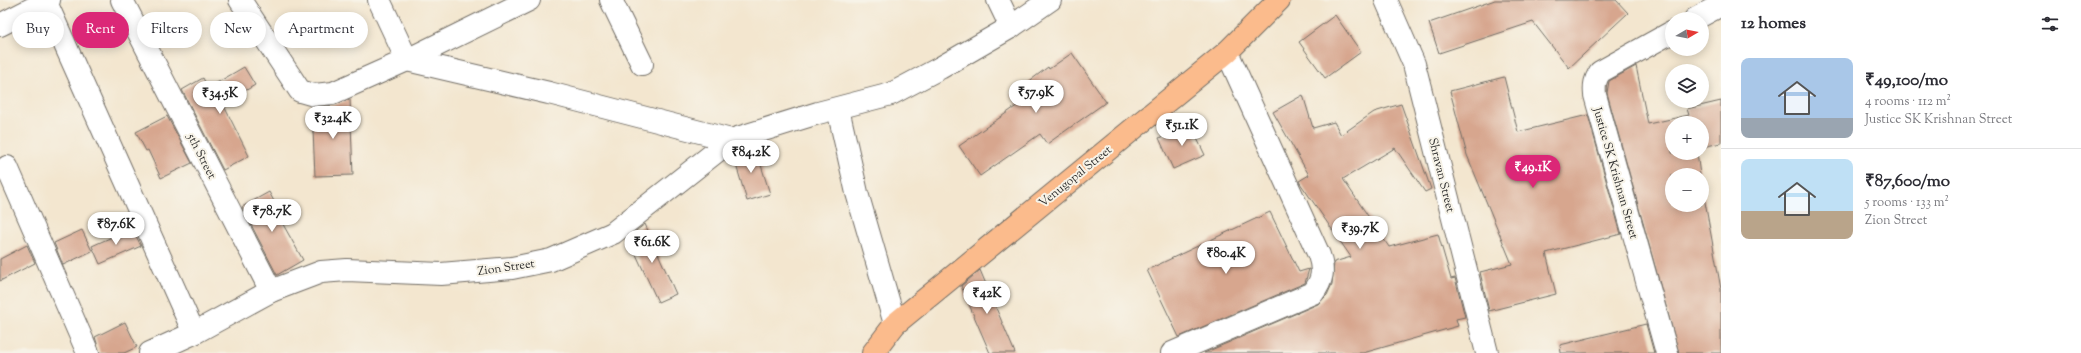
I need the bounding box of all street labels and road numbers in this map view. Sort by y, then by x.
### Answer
street label: Justice SK Krishnan Street [1587,105,1642,241]
street label: 5th Street [182,130,220,182]
street label: Shravan Street [1423,136,1459,214]
street label: Venugopal Street [1035,142,1116,212]
street label: Zion Street [477,255,536,281]

